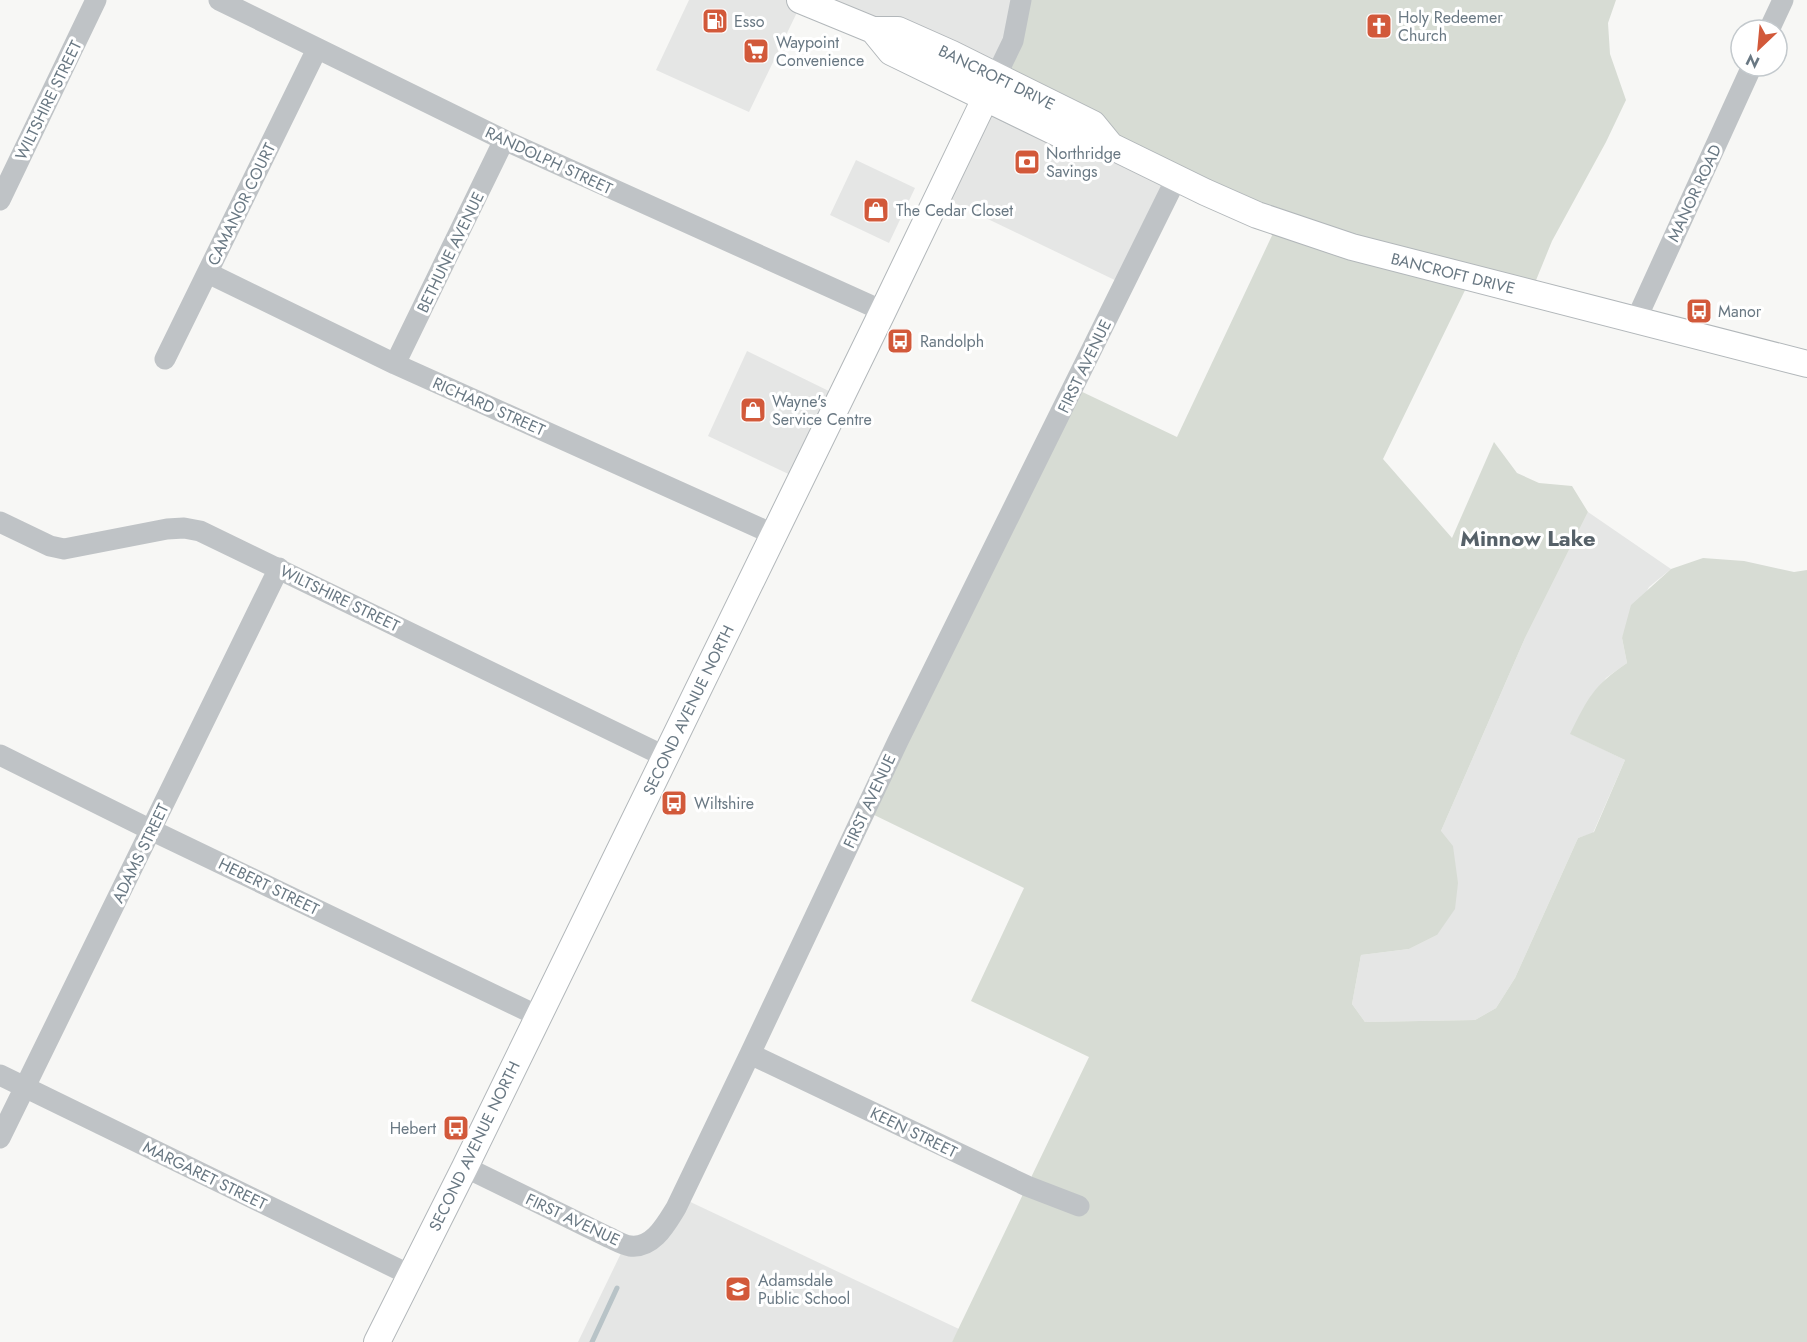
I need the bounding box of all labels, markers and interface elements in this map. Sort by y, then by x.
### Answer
fuel station icon: Esso [700,6,730,36]
place label: Holy Redeemer Church [1398,6,1503,47]
place label: Esso [734,10,765,33]
church icon: Holy Redeemer Church [1364,11,1394,41]
north arrow [1729,18,1789,78]
place label: Waypoint Convenience [776,31,864,72]
street label: WILTSHIRE STREET [10,36,88,164]
supermarket icon: Waypoint Convenience [741,36,771,66]
street label: BANCROFT DRIVE [935,39,1059,116]
text: N [1742,48,1763,74]
street label: RANDOLPH STREET [481,121,617,200]
street label: CAMANOR COURT [202,139,281,269]
street label: MANOR ROAD [1662,141,1727,246]
place label: Northridge Savings [1046,142,1121,183]
bank icon: Northridge Savings [1012,147,1042,177]
street label: BETHUNE AVENUE [411,188,490,317]
shop icon: The Cedar Closet [861,195,891,225]
place label: The Cedar Closet [896,199,1013,222]
street label: BANCROFT DRIVE [1388,247,1517,300]
bus stop icon: Manor [1684,296,1714,326]
place label: Manor [1718,300,1762,323]
street label: FIRST AVENUE [1052,316,1117,417]
bus stop icon: Randolph [885,326,915,356]
place label: Randolph [920,330,984,353]
street label: RICHARD STREET [429,371,549,442]
place label: Wayne's Service Centre [772,390,872,431]
shop icon: Wayne's Service Centre [738,395,768,425]
district label: Minnow Lake [1460,522,1596,554]
street label: WILTSHIRE STREET [276,560,404,638]
street label: SECOND AVENUE NORTH [637,621,740,799]
street label: FIRST AVENUE [838,750,901,852]
bus stop icon: Wiltshire [659,788,689,818]
place label: Wiltshire [694,792,754,815]
street label: ADAMS STREET [106,799,175,907]
street label: HEBERT STREET [215,852,323,921]
street label: SECOND AVENUE NORTH [423,1057,526,1235]
street label: KEEN STREET [866,1101,962,1164]
bus stop icon: Hebert [441,1113,471,1143]
place label: Hebert [390,1117,436,1140]
street label: MARGARET STREET [139,1135,271,1216]
street label: FIRST AVENUE [522,1188,624,1251]
place label: Adamsdale Public School [758,1269,850,1310]
school or university icon: Adamsdale Public School [723,1274,753,1304]

